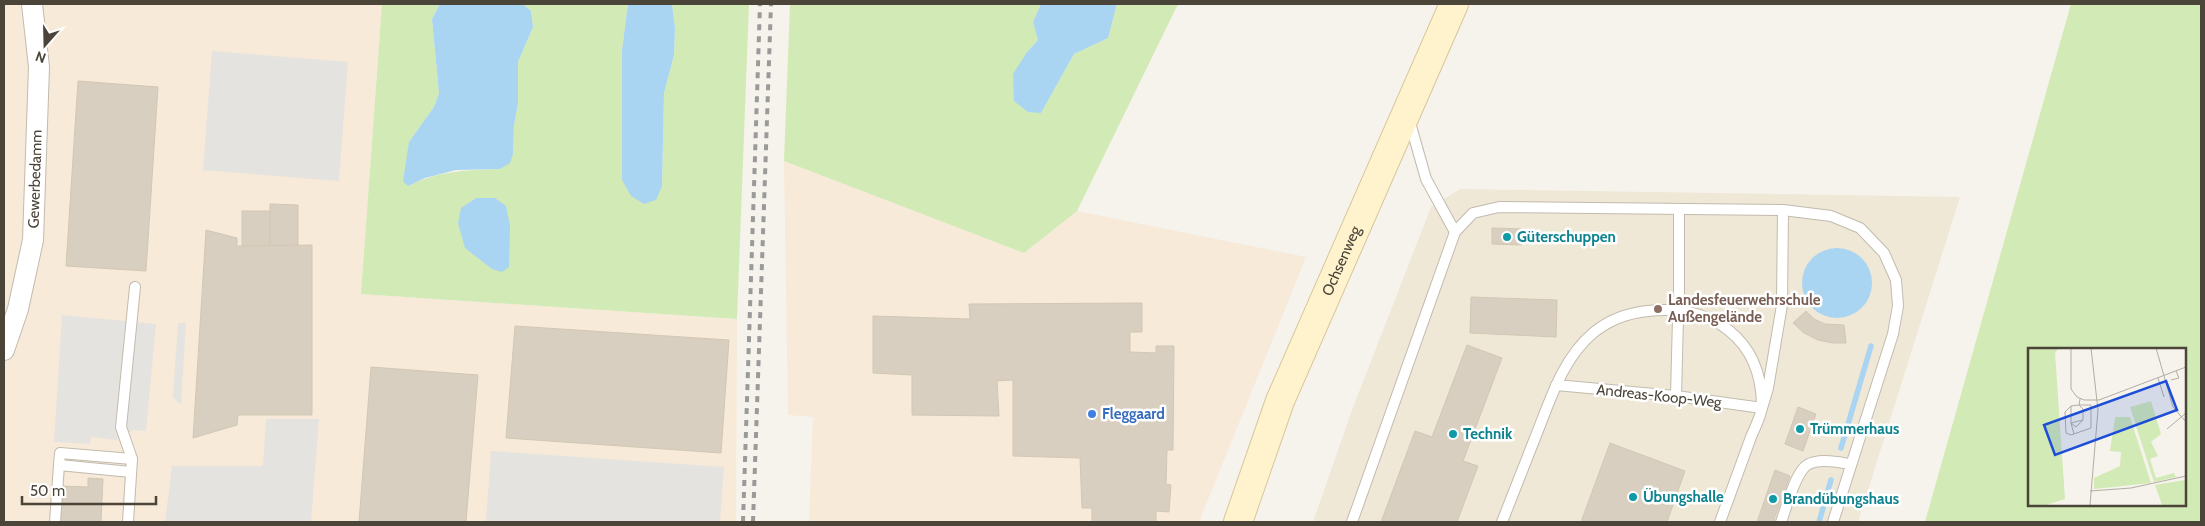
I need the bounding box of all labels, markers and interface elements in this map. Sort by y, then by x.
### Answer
north arrow [20,20,70,70]
text: N [33,47,48,67]
street label: Gewerbedamm [24,129,46,229]
street label: Ochsenweg [1318,223,1365,299]
place label: Güterschuppen [1517,228,1616,246]
marker: Güterschuppen [1501,231,1513,243]
place label: Landesfeuerwehrschule Außengelände [1668,291,1821,326]
marker: Landesfeuerwehrschule Außengelände [1652,303,1664,315]
inset map [2028,348,2185,506]
street label: Andreas-Koop-Weg [1596,380,1723,412]
place label: Fleggaard [1102,405,1165,423]
marker: Fleggaard [1086,408,1098,420]
place label: Trümmerhaus [1810,420,1899,438]
marker: Trümmerhaus [1794,423,1806,435]
place label: Technik [1463,425,1513,443]
marker: Technik [1447,428,1459,440]
scale bar [22,474,156,506]
text: 50 m [30,482,65,500]
place label: Übungshalle [1643,487,1724,506]
place label: Brandübungshaus [1783,490,1899,508]
marker: Übungshalle [1627,491,1639,503]
marker: Brandübungshaus [1767,493,1779,505]

